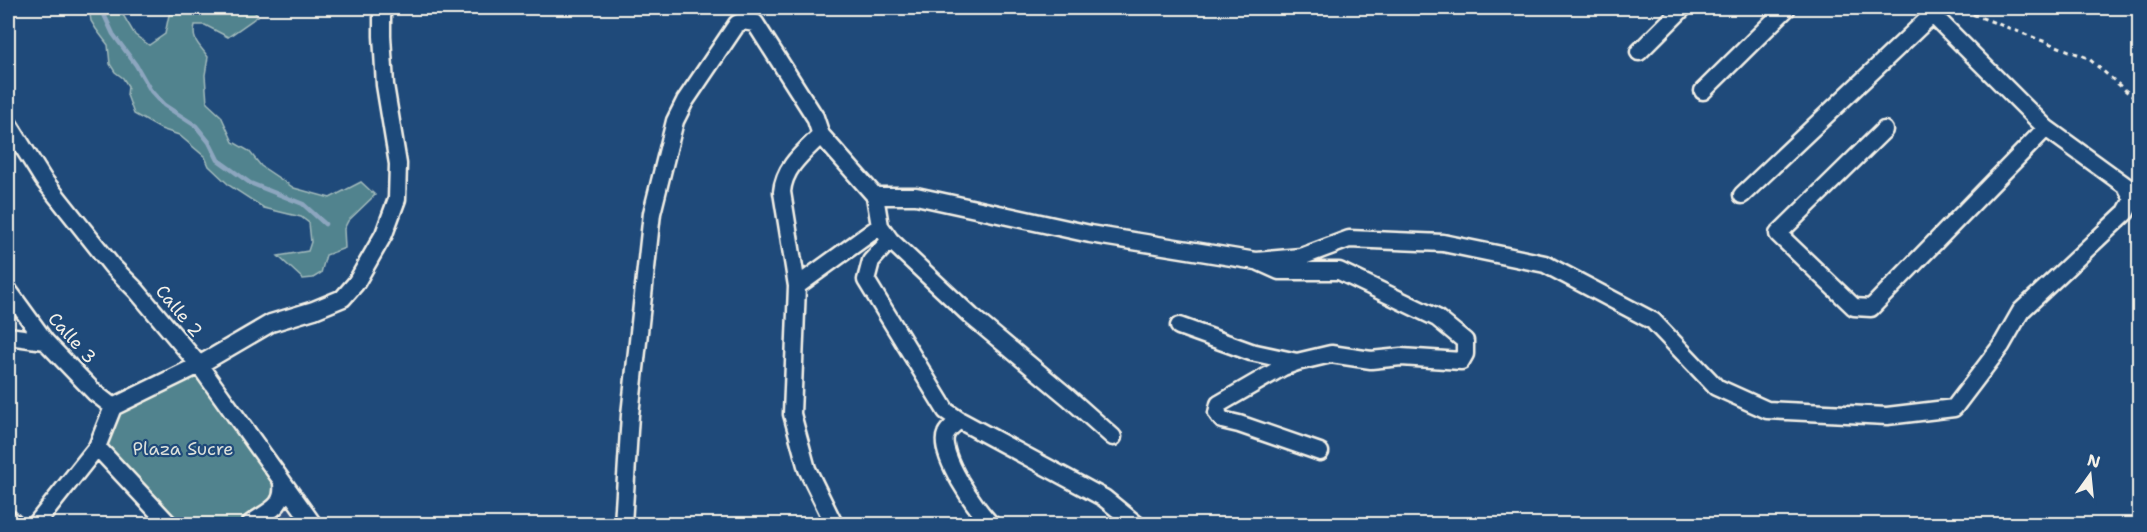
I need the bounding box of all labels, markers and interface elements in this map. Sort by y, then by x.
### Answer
street label: Calle 2 [150,280,208,342]
street label: Calle 3 [43,307,101,369]
park label: Plaza Sucre [133,437,233,461]
north arrow [2060,445,2120,505]
text: N [2085,449,2103,473]

